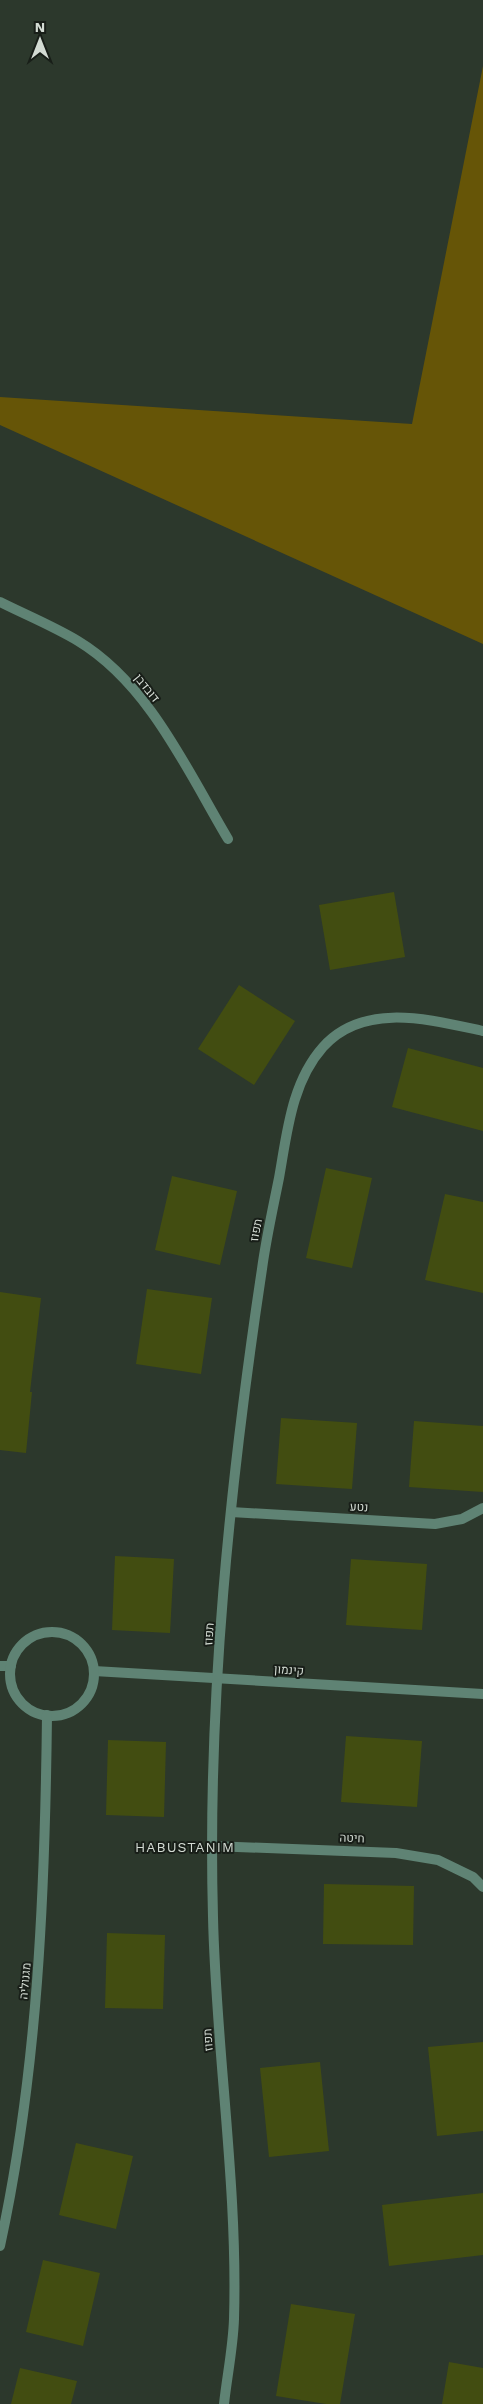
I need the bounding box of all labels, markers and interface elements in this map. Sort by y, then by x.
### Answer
north arrow [15,15,65,65]
text: N [35,19,45,35]
street label: דובדבן [131,671,163,705]
street label: תפוז [247,1217,265,1243]
street label: נטע [349,1500,369,1514]
street label: תפוז [201,1622,217,1646]
street label: קינמון [274,1662,304,1678]
street label: חיטה [339,1831,365,1845]
district label: HABUSTANIM [135,1839,235,1855]
street label: מגנוליה [16,1962,34,2000]
street label: תפוז [200,2028,216,2052]

